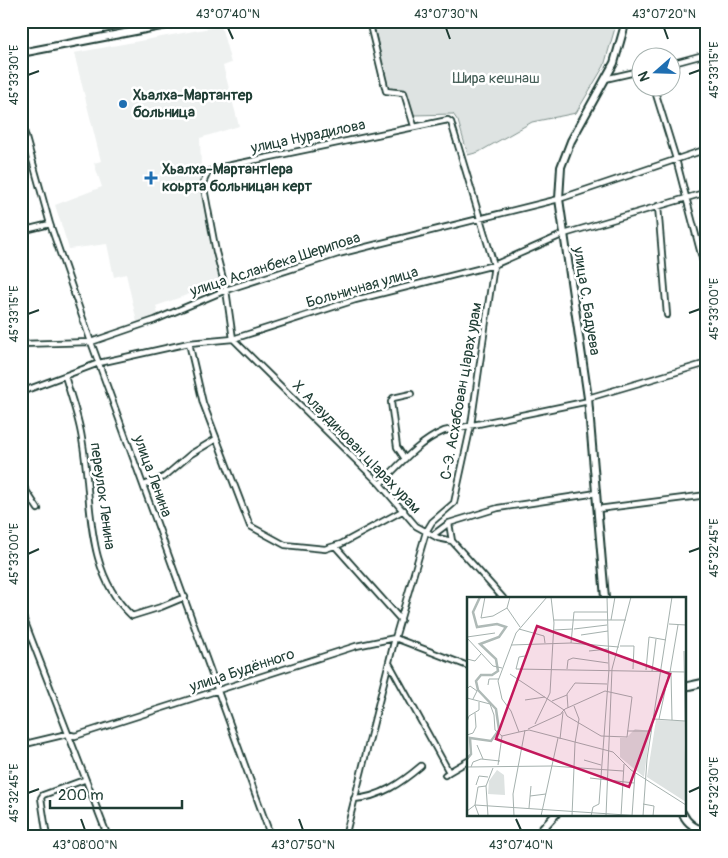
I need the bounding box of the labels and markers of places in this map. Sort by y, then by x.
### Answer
place label: Хьалха-Мартантер больница [133,86,253,122]
marker: Хьалха-Мартантер больница [117,98,129,110]
place label: Хьалха-МартантIера коьрта больницан керт [162,160,312,196]
marker: Хьалха-МартантIера коьрта больницан керт [144,171,158,185]

